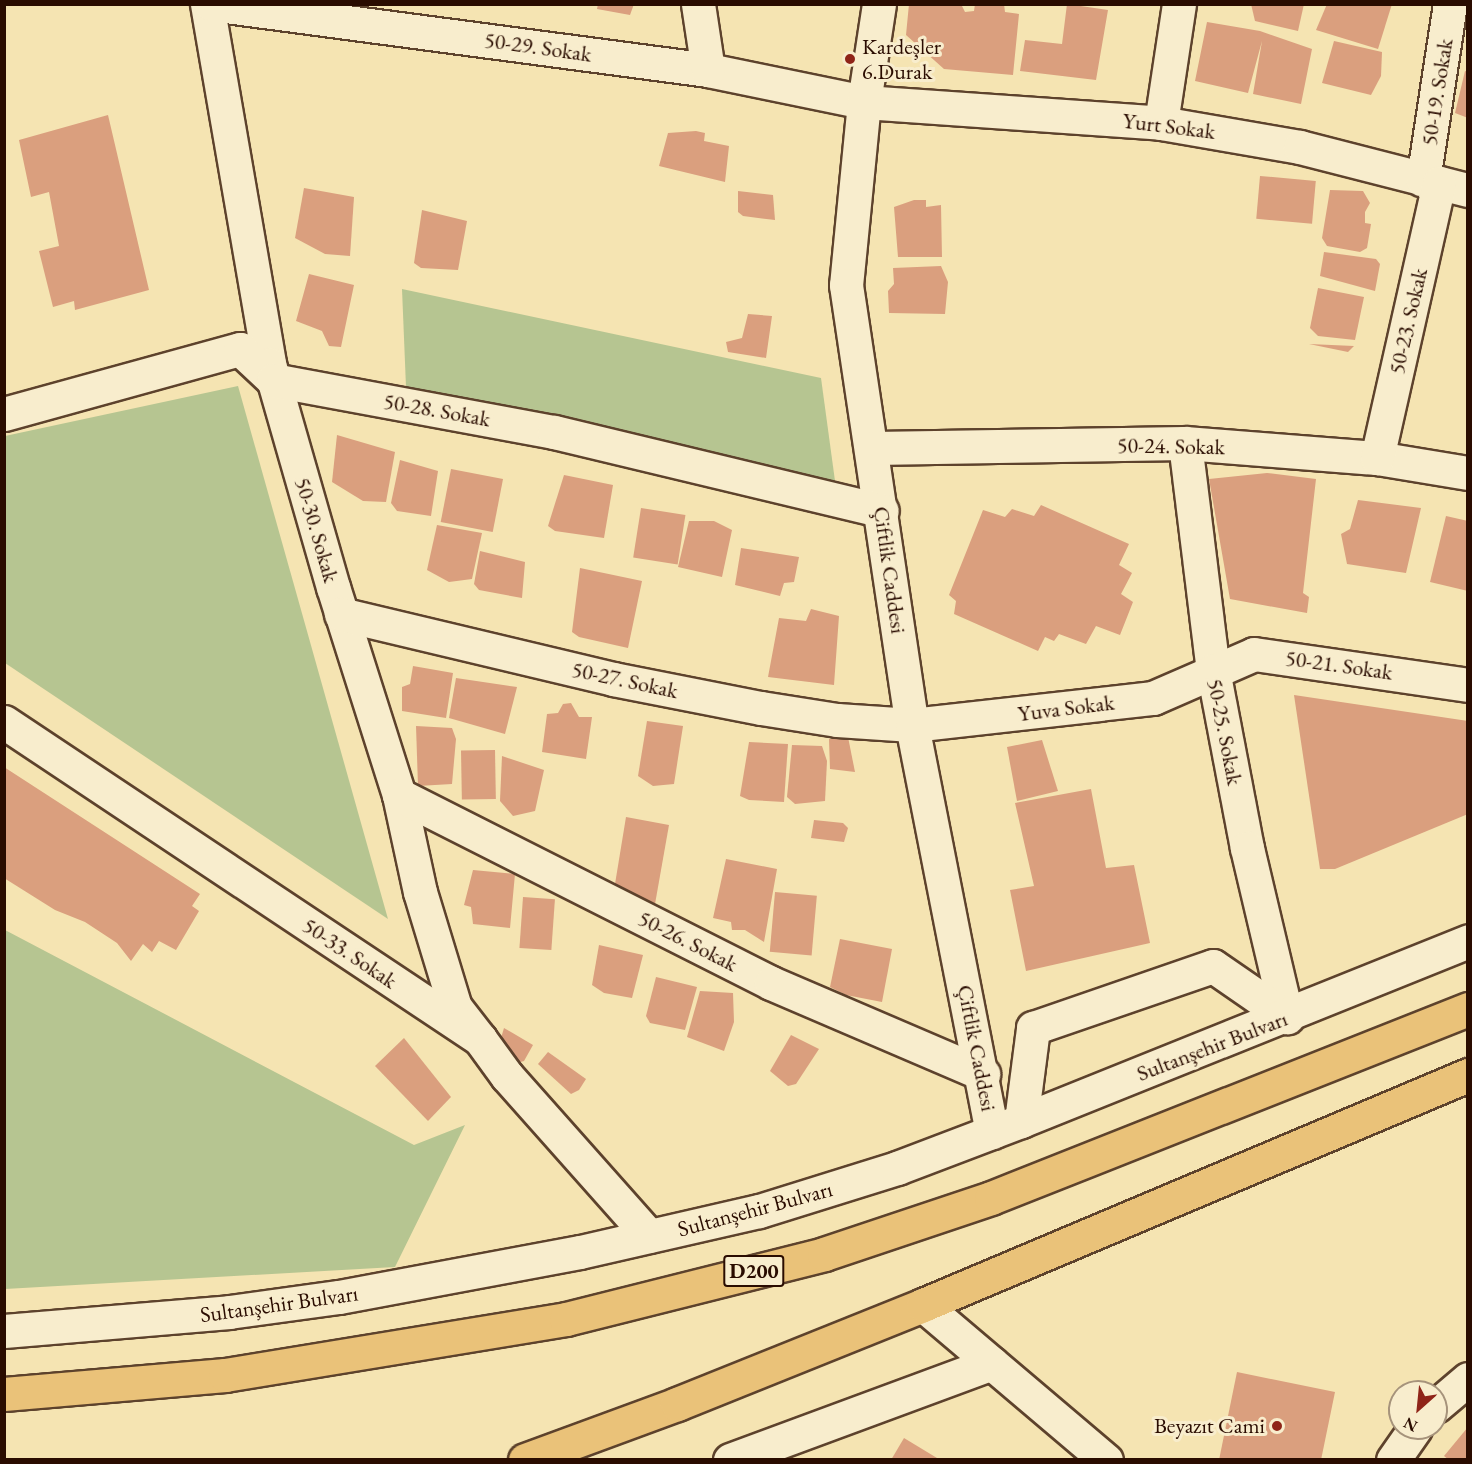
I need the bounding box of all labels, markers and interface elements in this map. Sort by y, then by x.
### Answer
street label: 50-29. Sokak [483,26,593,68]
place label: Kardeşler 6.Durak [862,33,941,84]
street label: 50-19. Sokak [1416,37,1458,147]
marker: Kardeşler 6.Durak [843,52,857,66]
street label: Yurt Sokak [1121,107,1217,145]
street label: 50-23. Sokak [1383,265,1433,377]
street label: 50-28. Sokak [382,388,492,432]
street label: 50-24. Sokak [1117,432,1225,460]
street label: 50-30. Sokak [289,474,345,586]
street label: Çiftlik Caddesi [868,505,912,635]
street label: 50-21. Sokak [1284,644,1394,686]
street label: 50-27. Sokak [569,656,681,704]
street label: 50-25. Sokak [1202,677,1248,787]
street label: Yuva Sokak [1016,689,1116,727]
street label: 50-26. Sokak [634,905,742,977]
street label: 50-33. Sokak [298,912,402,994]
street label: Çiftlik Caddesi [952,983,1002,1113]
street label: Sultanşehir Bulvarı [1133,1005,1291,1087]
street label: Sultanşehir Bulvarı [675,1176,835,1242]
road number: D200 [722,1253,786,1289]
street label: Sultanşehir Bulvarı [198,1280,360,1328]
north arrow [1388,1380,1448,1440]
text: N [1400,1412,1421,1437]
place label: Beyazıt Cami [1154,1413,1265,1439]
marker: Beyazıt Cami [1270,1419,1284,1433]

